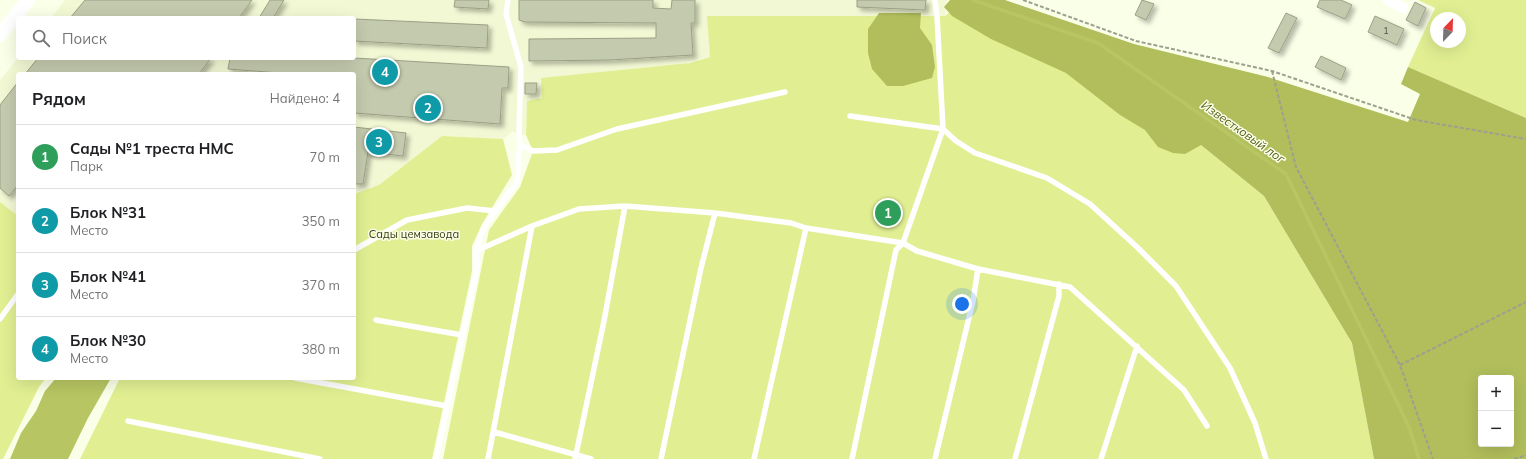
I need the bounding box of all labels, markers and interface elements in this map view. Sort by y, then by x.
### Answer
north arrow [1430,12,1466,48]
search box [16,16,356,60]
house number: 1 [1383,25,1389,36]
icon: search [30,27,52,49]
text: Поиск [62,29,107,48]
pin: 4 [372,57,398,87]
text: Рядом [32,88,86,109]
text: Найдено: 4 [270,90,340,106]
pin: 2 [415,93,441,123]
water label: Известковый лог [1199,97,1289,166]
pin: 3 [366,127,392,157]
text: Сады №1 треста НМС [70,139,234,158]
text: 1 [41,149,49,165]
text: 70 m [310,149,340,165]
text: Парк [70,158,103,174]
pin: 1 [875,198,901,228]
text: Блок №31 [70,203,146,222]
text: 2 [41,213,49,229]
text: 350 m [302,213,340,229]
text: Место [70,222,108,238]
park label: Сады цемзавода [369,227,459,241]
text: Блок №41 [70,267,146,286]
text: 3 [41,277,49,293]
text: 370 m [302,277,340,293]
text: Место [70,286,108,302]
your location [952,294,972,314]
text: Блок №30 [70,331,146,350]
text: 4 [41,341,49,357]
text: 380 m [302,341,340,357]
text: Место [70,350,108,366]
map controls [1478,375,1514,447]
button: + [1478,375,1514,411]
button: − [1478,411,1514,447]

